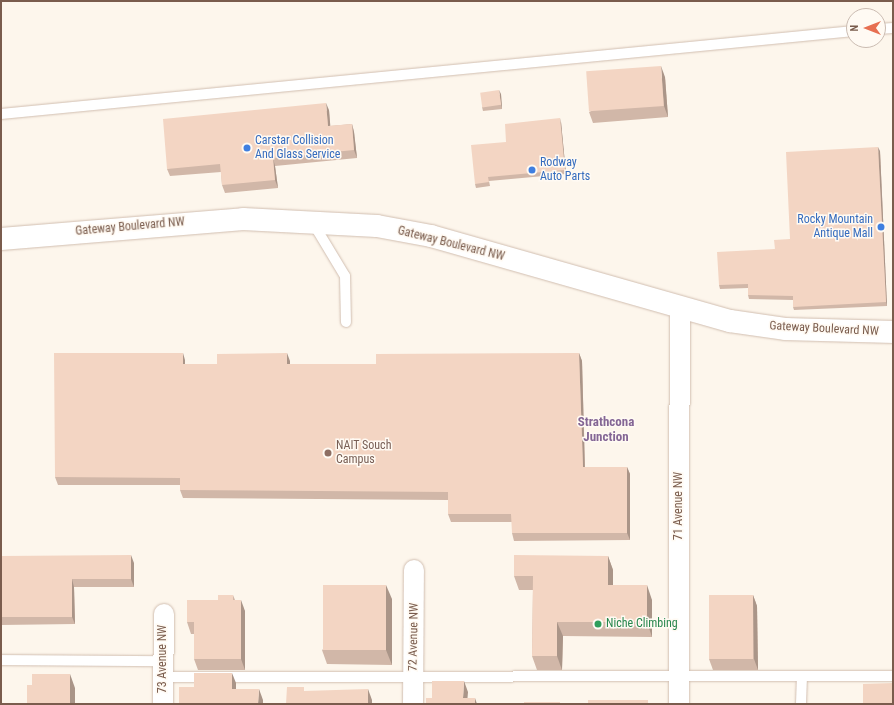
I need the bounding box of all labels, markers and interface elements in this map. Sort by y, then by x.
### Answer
north arrow [846,8,886,48]
text: N [848,25,861,31]
place label: Carstar Collision And Glass Service [255,134,340,162]
marker: Carstar Collision And Glass Service [242,143,252,153]
place label: Rodway Auto Parts [540,156,590,184]
marker: Rodway Auto Parts [527,165,537,175]
place label: Rocky Mountain Antique Mall [797,213,873,241]
street label: Gateway Boulevard NW [75,215,185,239]
marker: Rocky Mountain Antique Mall [876,222,886,232]
street label: Gateway Boulevard NW [396,224,506,264]
street label: Gateway Boulevard NW [769,319,879,339]
district label: Strathcona Junction [578,415,634,446]
place label: NAIT Souch Campus [336,439,392,467]
marker: NAIT Souch Campus [323,448,333,458]
street label: 71 Avenue NW [672,472,686,540]
street label: 72 Avenue NW [406,603,422,671]
place label: Niche Climbing [606,617,678,631]
marker: Niche Climbing [593,619,603,629]
street label: 73 Avenue NW [156,625,170,693]

